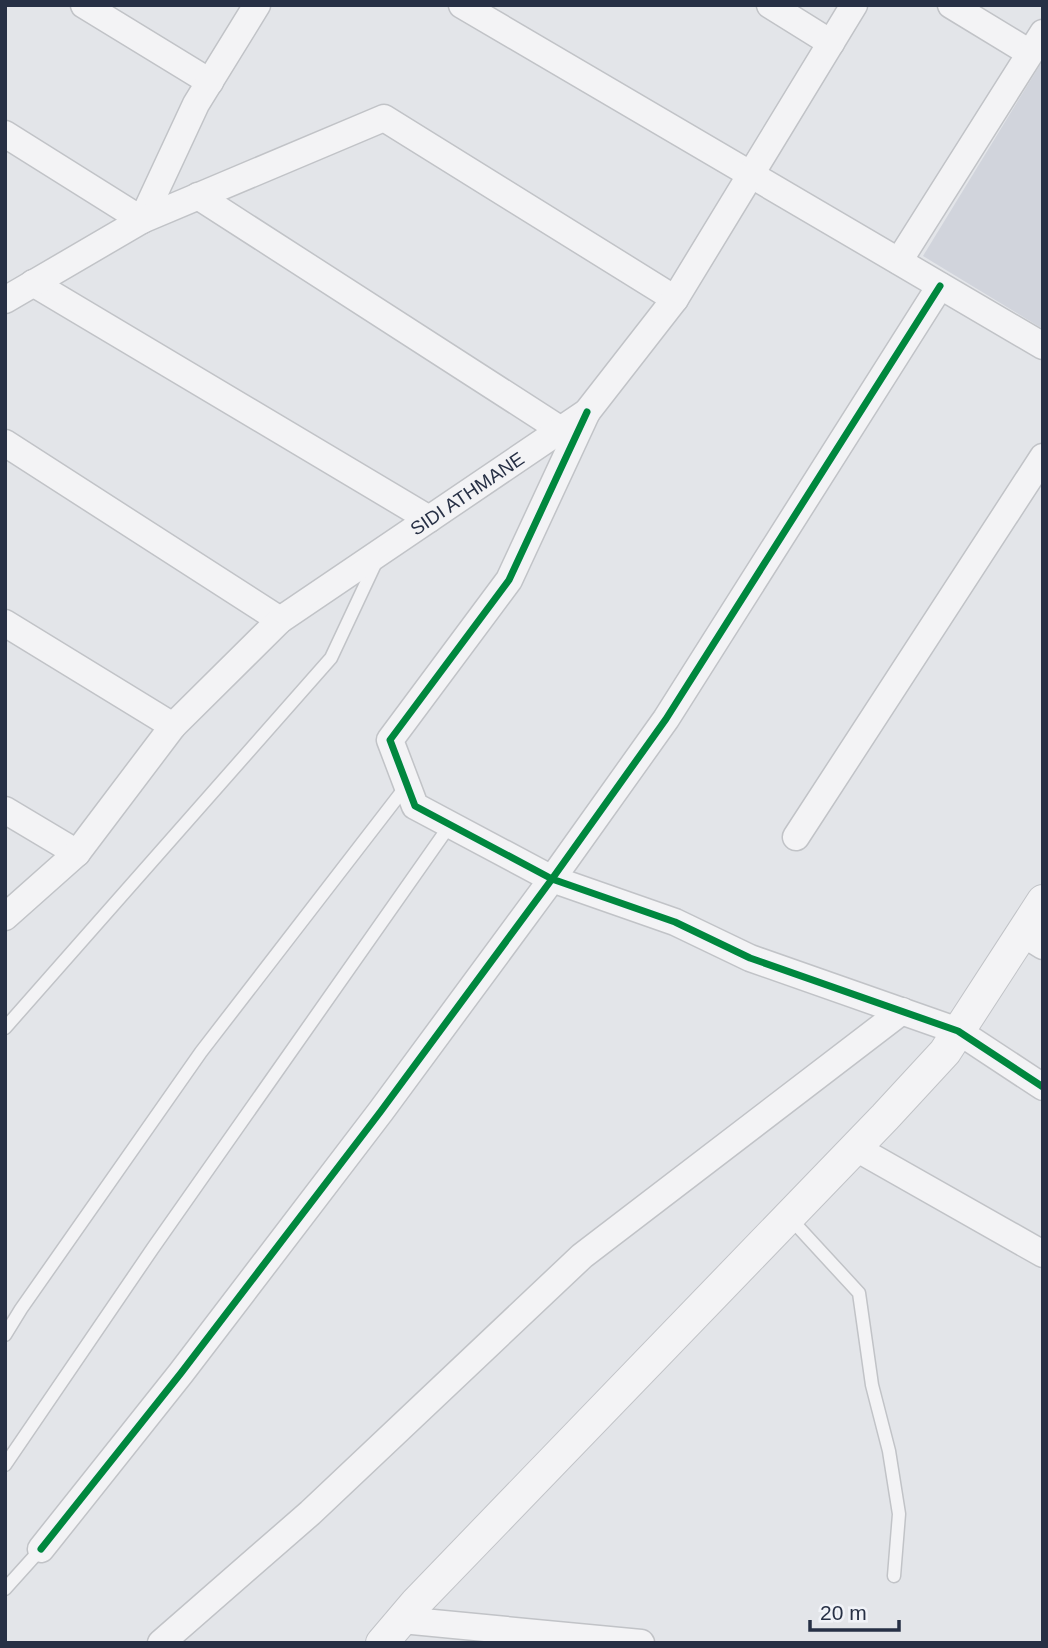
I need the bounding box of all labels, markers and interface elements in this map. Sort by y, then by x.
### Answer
street label: SIDI ATHMANE [406,448,528,540]
scale bar [810,1588,899,1632]
text: 20 m [820,1601,867,1624]

